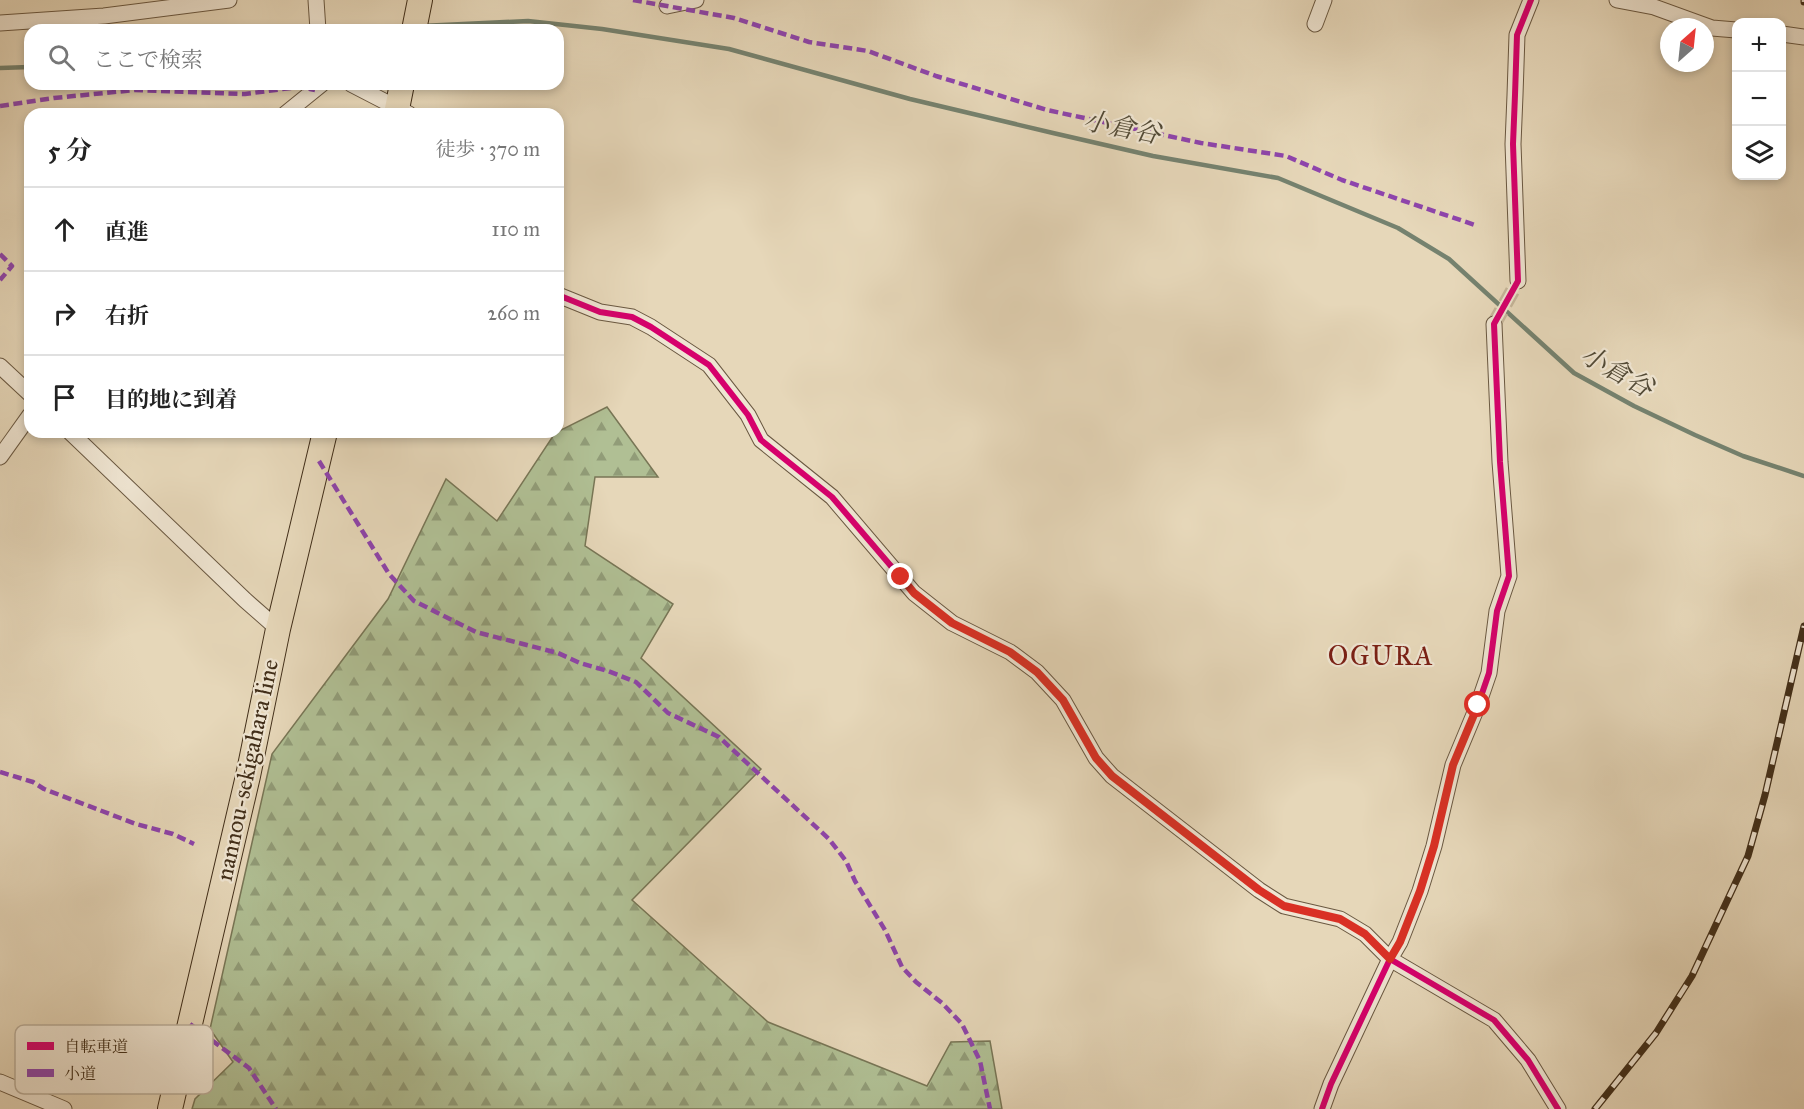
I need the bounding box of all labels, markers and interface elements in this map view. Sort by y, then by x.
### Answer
north arrow [1660,18,1714,72]
map controls [1732,18,1786,180]
button: + [1732,18,1786,72]
search box [24,24,564,90]
icon: search [45,41,78,74]
text: ここで検索 [93,46,203,73]
button: − [1732,72,1786,126]
water label: 小倉谷 [1081,104,1165,151]
button: layers [1732,126,1786,180]
text: 5 分 [48,134,92,166]
text: 徒歩 · 370 m [436,137,540,161]
icon: ahead [48,213,81,246]
text: 110 m [492,217,540,241]
text: 直進 [105,218,149,245]
icon: right [48,297,81,330]
text: 260 m [487,301,540,325]
text: 右折 [105,302,149,329]
water label: 小倉谷 [1575,338,1661,405]
icon: arrive [48,381,81,414]
text: 目的地に到着 [105,386,237,413]
route end [887,563,913,589]
district label: OGURA [1328,639,1434,672]
street label: nannou-sekigahara line [209,657,285,883]
route start [1464,691,1490,717]
legend [15,1025,213,1094]
text: 自転車道 [64,1037,128,1056]
text: 小道 [64,1064,96,1083]

